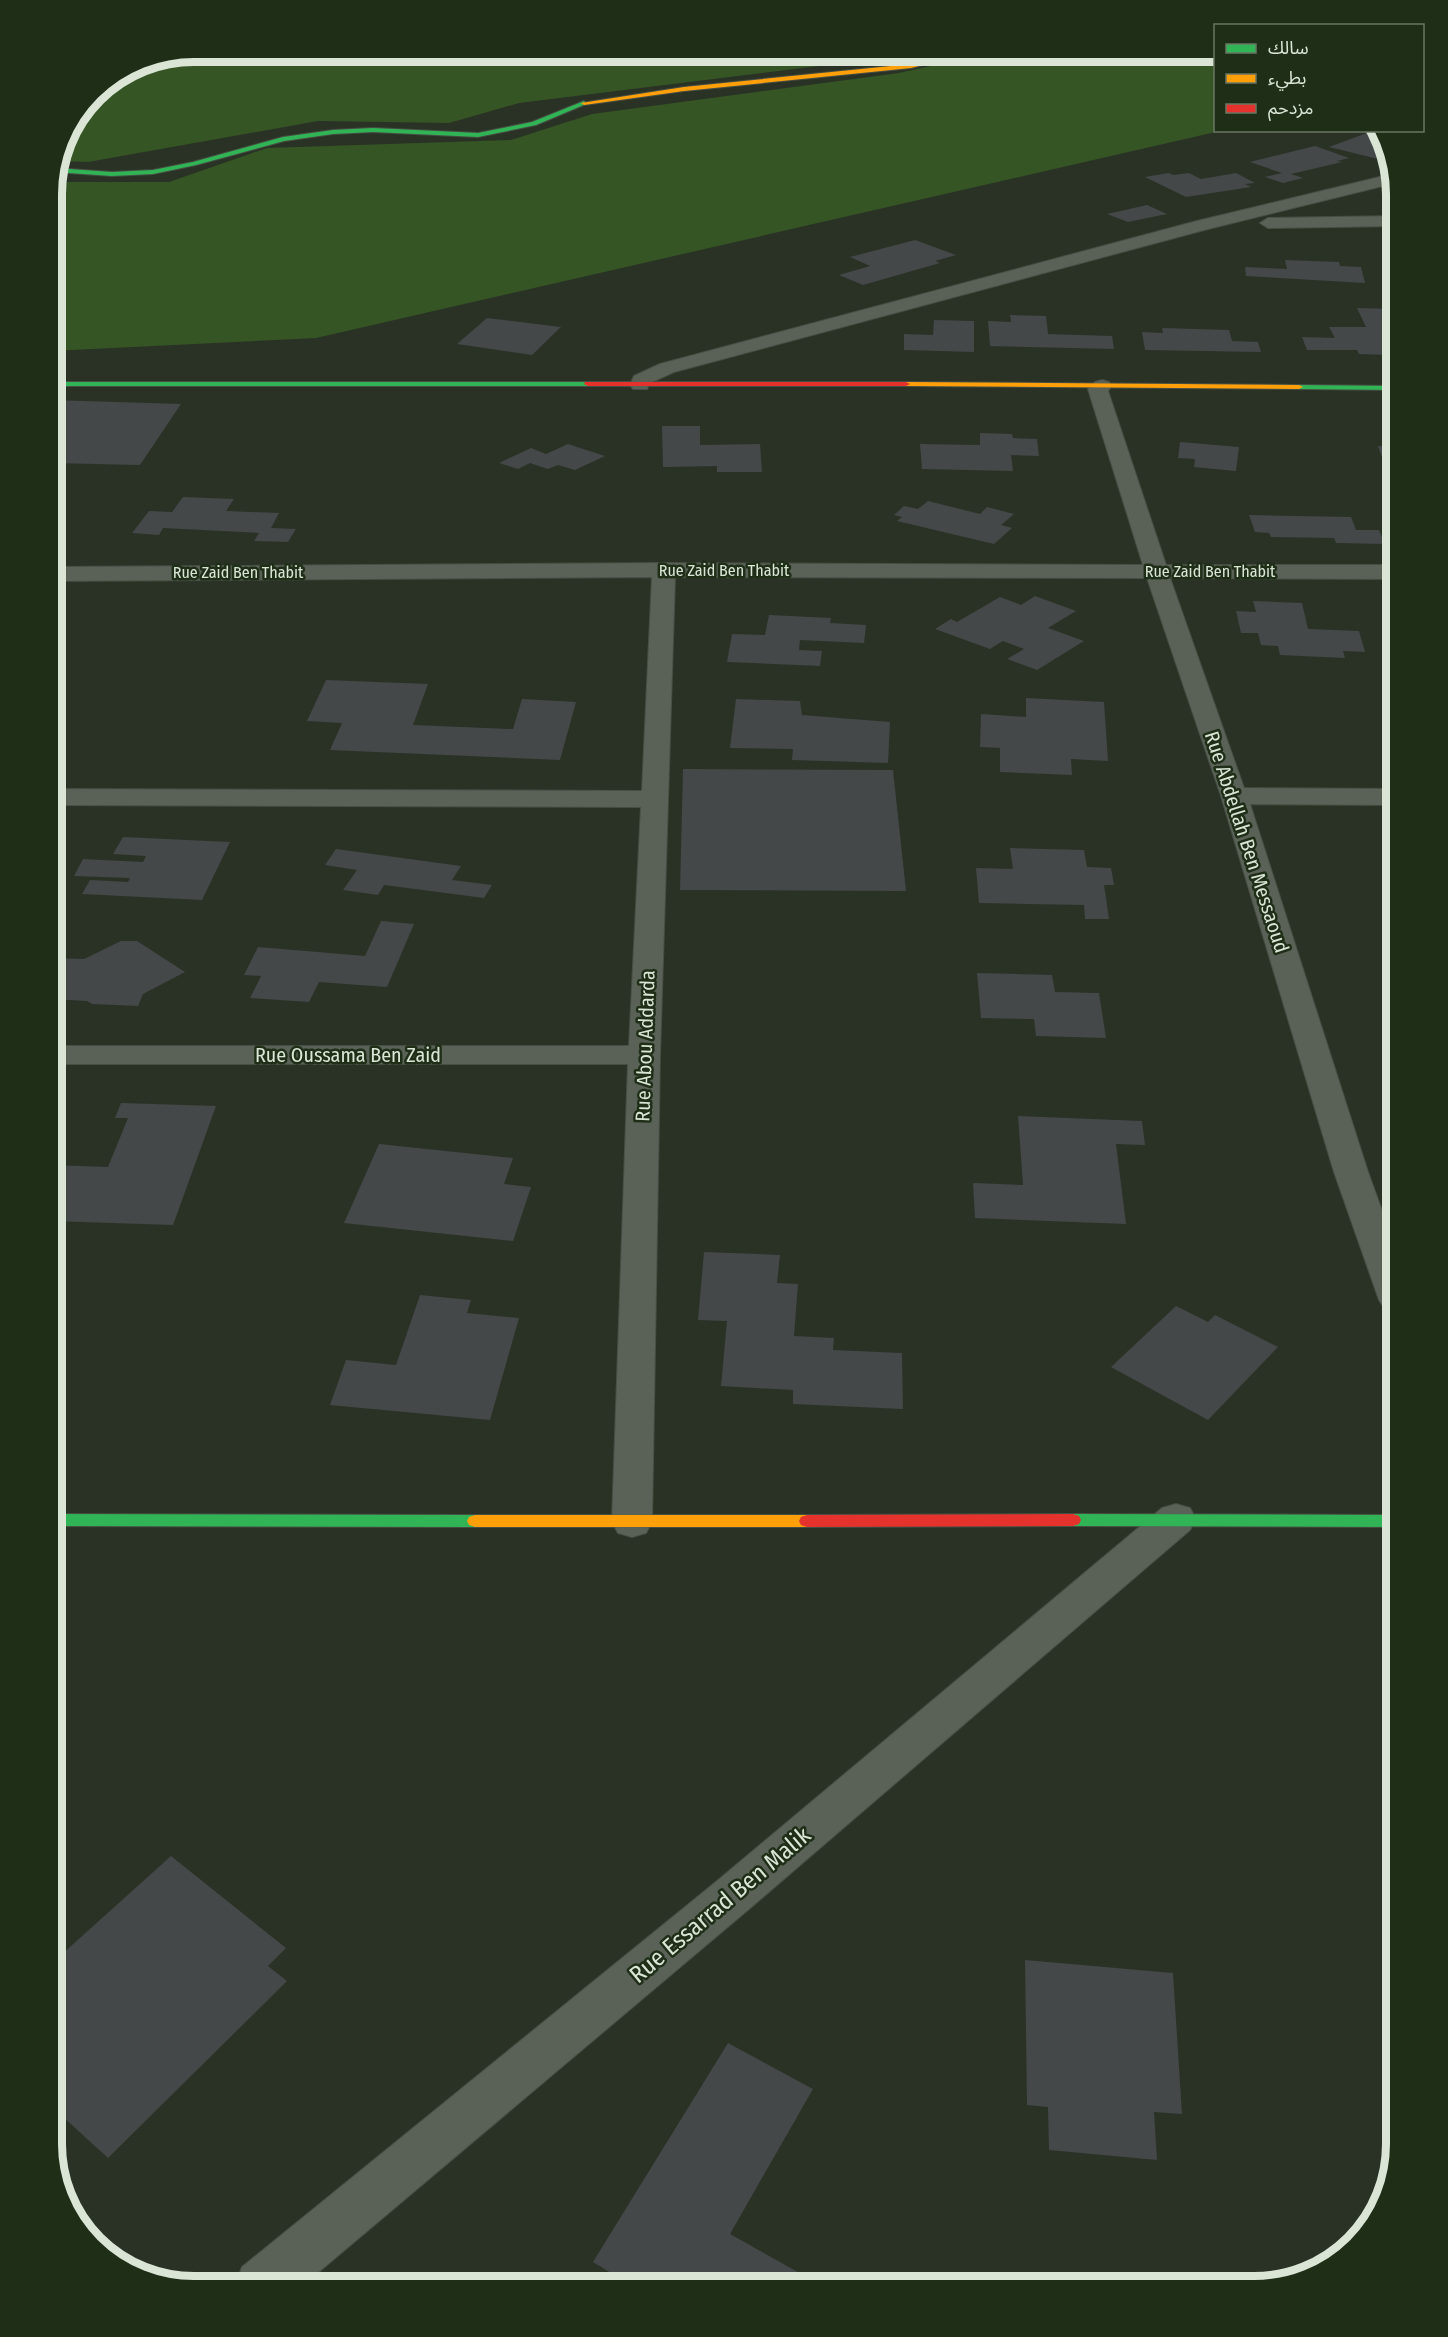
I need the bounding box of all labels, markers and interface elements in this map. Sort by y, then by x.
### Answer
legend [1214,24,1424,132]
text: سالك [1268,37,1309,59]
text: بطيء [1268,67,1306,91]
text: مزدحم [1268,97,1313,121]
street label: Rue Zaid Ben Thabit [659,561,790,580]
street label: Rue Zaid Ben Thabit [1145,562,1276,581]
street label: Rue Zaid Ben Thabit [173,563,304,582]
street label: Rue Abdellah Ben Messaoud [1200,728,1294,956]
street label: Rue Abou Addarda [630,970,660,1122]
street label: Rue Oussama Ben Zaid [255,1043,441,1067]
street label: Rue Essarrad Ben Malik [624,1821,817,1989]

